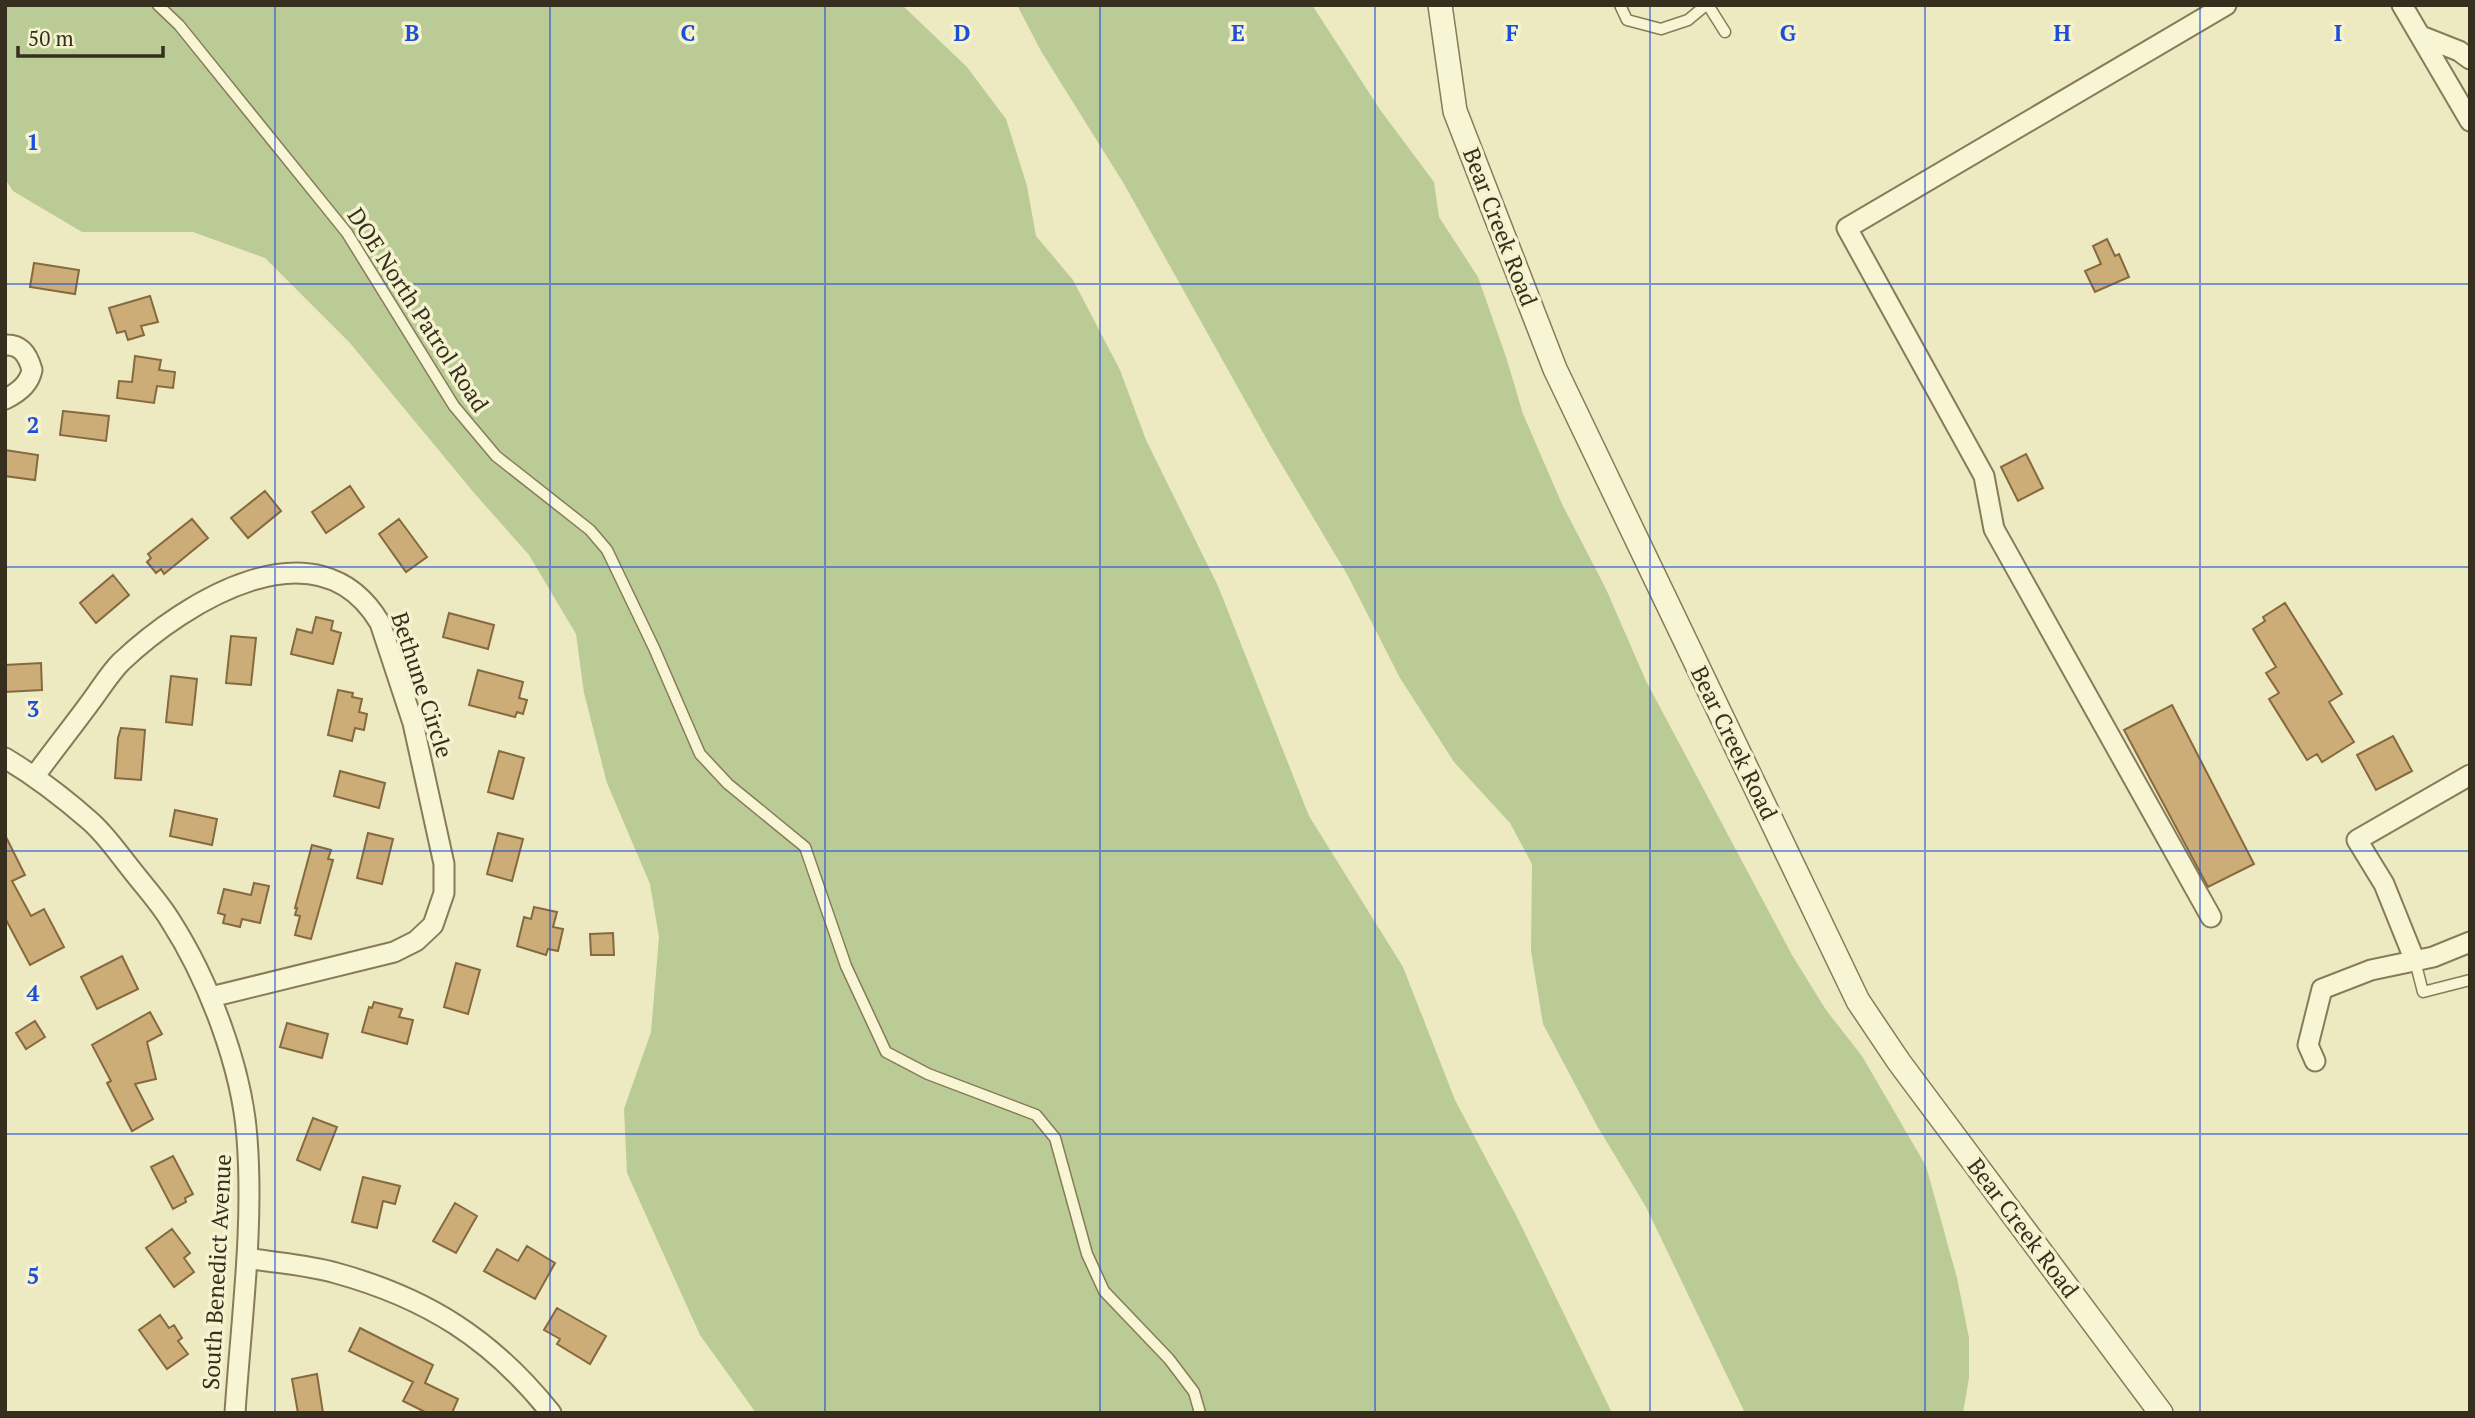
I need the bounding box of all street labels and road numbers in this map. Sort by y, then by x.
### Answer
street label: Bear Creek Road [1456,143,1545,311]
street label: DOE North Patrol Road [341,202,496,418]
street label: Bethune Circle [384,608,461,762]
street label: Bear Creek Road [1684,661,1785,825]
street label: Bear Creek Road [1961,1152,2086,1304]
street label: South Benedict Avenue [195,1153,238,1391]

